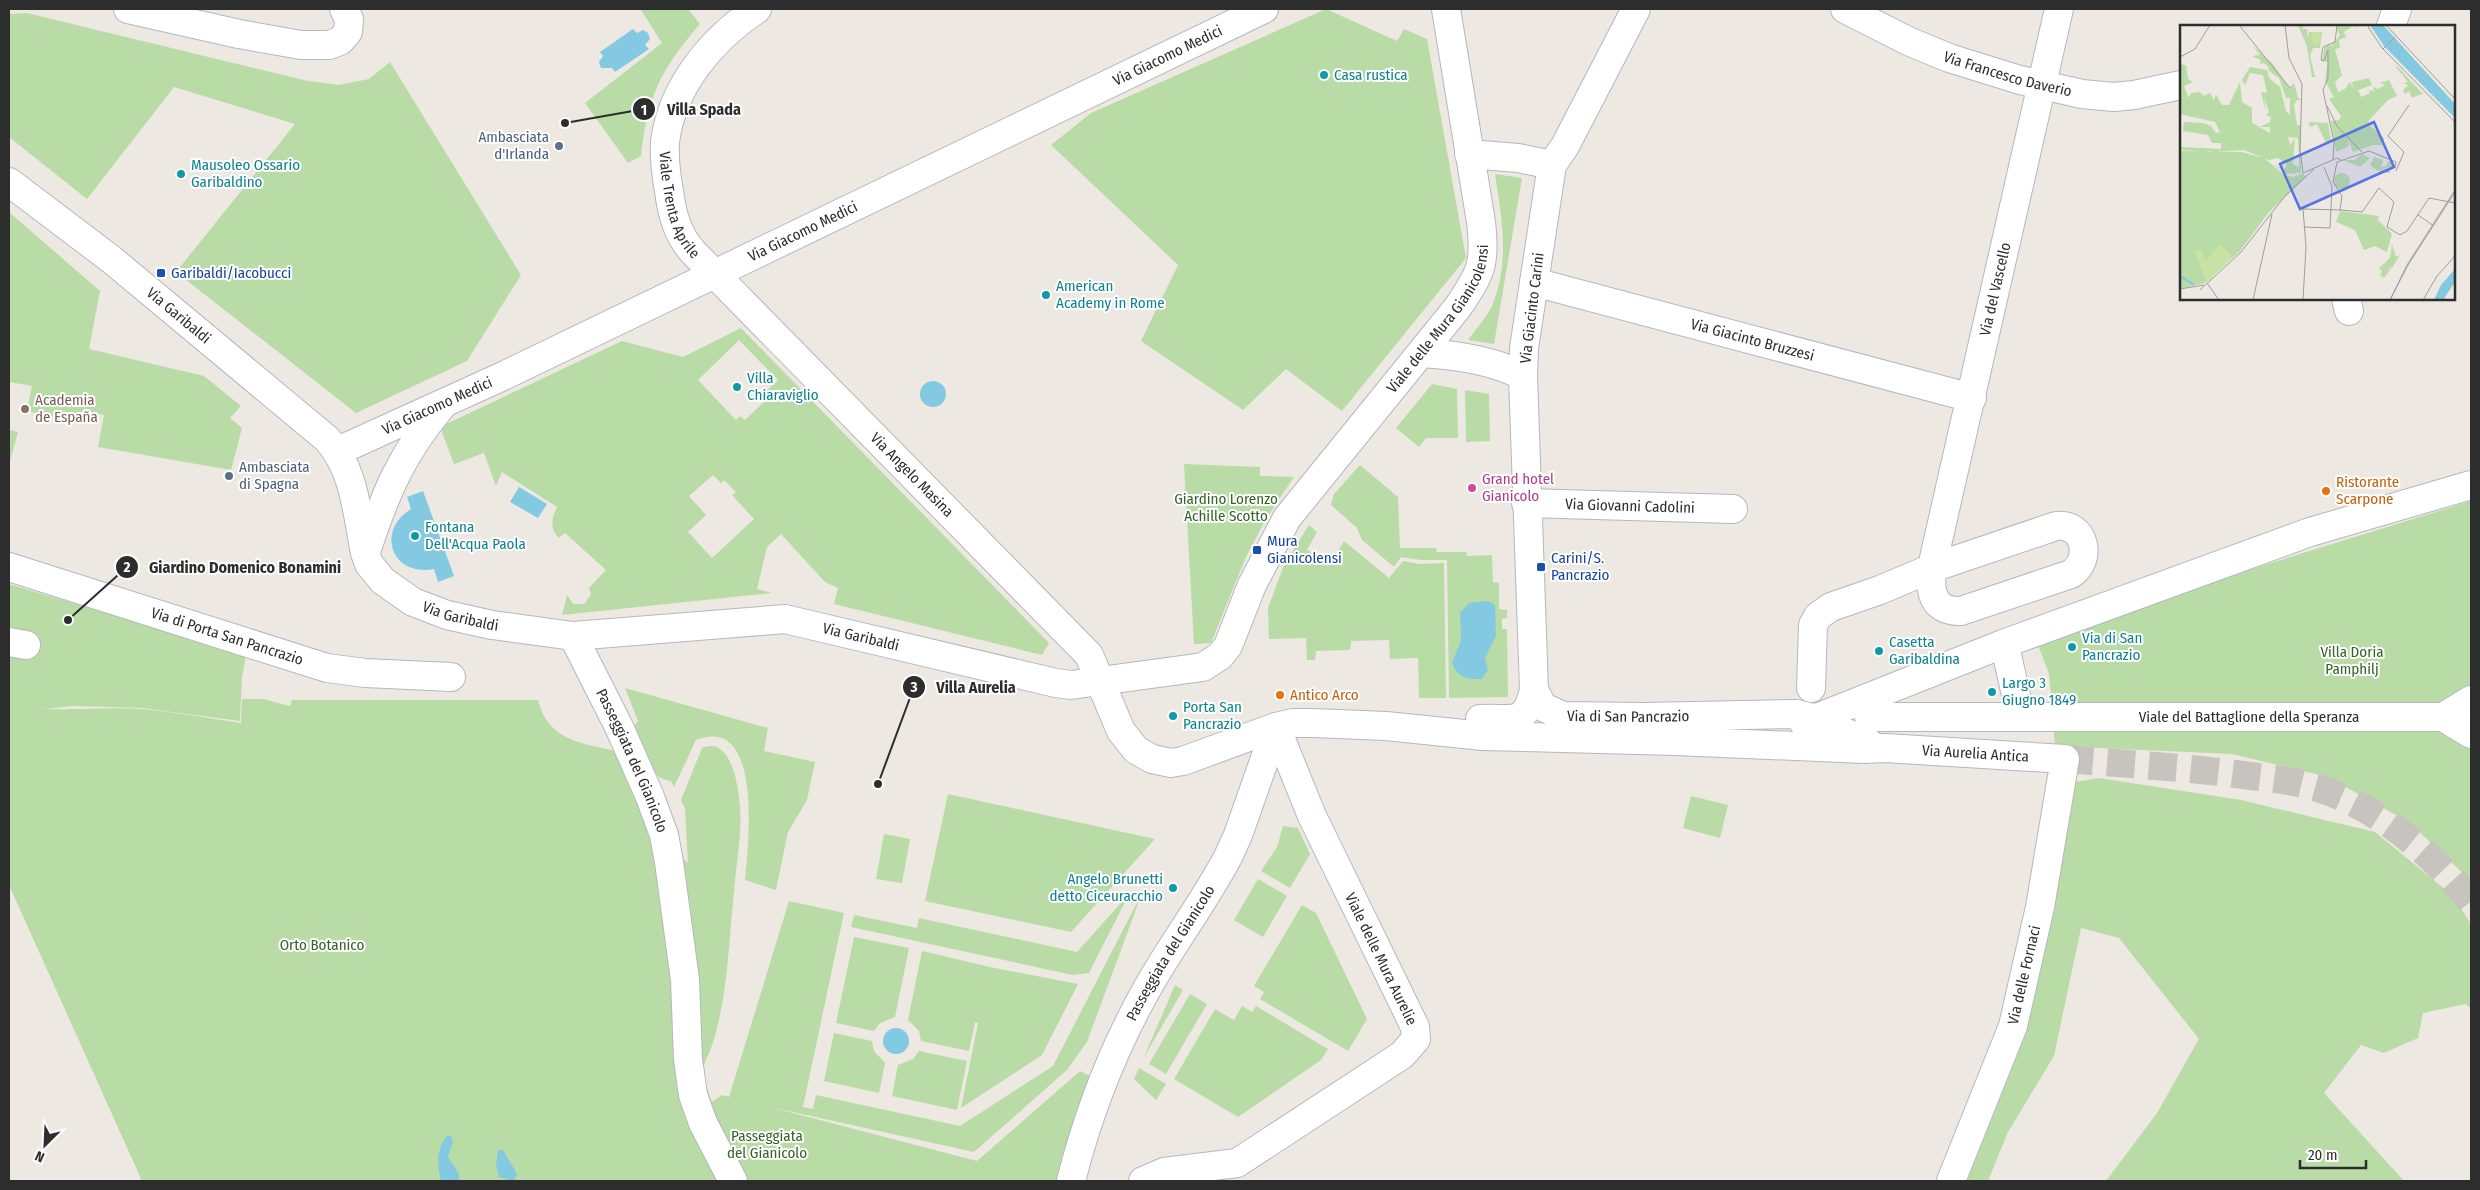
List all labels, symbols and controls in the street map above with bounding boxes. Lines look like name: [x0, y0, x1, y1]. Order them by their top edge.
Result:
street label: Via Giacomo Medici: [1110, 22, 1225, 90]
inset map: [2180, 25, 2455, 300]
street label: Via Francesco Daverio: [1941, 48, 2074, 100]
place label: Casa rustica: [1334, 66, 1408, 84]
marker: Casa rustica: [1318, 69, 1330, 81]
callout: Villa Spada: [632, 94, 751, 125]
text: Villa Spada: [666, 100, 741, 119]
text: 1: [641, 101, 647, 119]
place label: Ambasciata d'Irlanda: [478, 128, 549, 163]
marker: Ambasciata d'Irlanda: [553, 140, 565, 152]
street label: Viale Trenta Aprile: [656, 151, 703, 262]
place label: Mausoleo Ossario Garibaldino: [191, 156, 300, 191]
marker: Mausoleo Ossario Garibaldino: [175, 168, 187, 180]
street label: Via Giacomo Medici: [745, 197, 860, 265]
street label: Via del Vascello: [1976, 241, 2015, 338]
street label: Viale delle Mura Gianicolensi: [1383, 244, 1492, 397]
street label: Via Giacinto Carini: [1516, 251, 1548, 365]
place label: Garibaldi/Iacobucci: [171, 264, 291, 282]
marker: Garibaldi/Iacobucci: [155, 267, 167, 279]
place label: American Academy in Rome: [1056, 277, 1165, 312]
street label: Via Garibaldi: [143, 284, 214, 347]
marker: American Academy in Rome: [1040, 289, 1052, 301]
street label: Via Giacinto Bruzzesi: [1689, 315, 1816, 365]
place label: Villa Chiaraviglio: [747, 369, 819, 404]
street label: Via Giacomo Medici: [379, 373, 495, 439]
marker: Villa Chiaraviglio: [731, 381, 743, 393]
place label: Academia de España: [35, 391, 98, 426]
marker: Academia de España: [19, 403, 31, 415]
street label: Via Angelo Masina: [867, 429, 957, 521]
place label: Ambasciata di Spagna: [239, 458, 310, 493]
marker: Ambasciata di Spagna: [223, 470, 235, 482]
place label: Grand hotel Gianicolo: [1482, 470, 1554, 505]
place label: Ristorante Scarpone: [2336, 473, 2399, 508]
marker: Grand hotel Gianicolo: [1466, 482, 1478, 494]
marker: Ristorante Scarpone: [2320, 485, 2332, 497]
park label: Giardino Lorenzo Achille Scotto: [1174, 490, 1278, 525]
street label: Via Giovanni Cadolini: [1565, 495, 1695, 517]
place label: Fontana Dell'Acqua Paola: [425, 518, 526, 553]
marker: Fontana Dell'Acqua Paola: [409, 530, 421, 542]
place label: Mura Gianicolensi: [1267, 532, 1342, 567]
marker: Mura Gianicolensi: [1251, 544, 1263, 556]
place label: Carini/S. Pancrazio: [1551, 549, 1610, 584]
callout: Giardino Domenico Bonamini: [114, 552, 351, 583]
text: 2: [123, 558, 131, 576]
text: Giardino Domenico Bonamini: [149, 558, 341, 577]
marker: Carini/S. Pancrazio: [1535, 561, 1547, 573]
street label: Via Garibaldi: [420, 597, 500, 635]
street label: Via di Porta San Pancrazio: [149, 604, 306, 669]
street label: Via Garibaldi: [821, 619, 901, 655]
place label: Via di San Pancrazio: [2082, 629, 2142, 664]
place label: Casetta Garibaldina: [1889, 633, 1960, 668]
marker: Via di San Pancrazio: [2066, 641, 2078, 653]
park label: Villa Doria Pamphilj: [2320, 643, 2384, 678]
marker: Casetta Garibaldina: [1873, 645, 1885, 657]
callout: Villa Aurelia: [902, 672, 1026, 703]
place label: Largo 3 Giugno 1849: [2002, 674, 2076, 709]
text: 3: [909, 678, 918, 696]
text: Villa Aurelia: [935, 678, 1016, 697]
street label: Passeggiata del Gianicolo: [592, 686, 671, 835]
place label: Antico Arco: [1290, 686, 1359, 704]
marker: Largo 3 Giugno 1849: [1986, 686, 1998, 698]
marker: Antico Arco: [1274, 689, 1286, 701]
place label: Porta San Pancrazio: [1183, 698, 1242, 733]
street label: Via di San Pancrazio: [1567, 707, 1690, 726]
street label: Viale del Battaglione della Speranza: [2139, 708, 2359, 726]
marker: Porta San Pancrazio: [1167, 710, 1179, 722]
street label: Via Aurelia Antica: [1921, 741, 2029, 766]
place label: Angelo Brunetti detto Ciceuracchio: [1050, 870, 1163, 905]
street label: Passeggiata del Gianicolo: [1123, 882, 1219, 1024]
marker: Angelo Brunetti detto Ciceuracchio: [1167, 882, 1179, 894]
street label: Viale delle Mura Aurelie: [1341, 890, 1421, 1028]
street label: Via delle Fornaci: [2004, 924, 2044, 1026]
park label: Orto Botanico: [280, 936, 364, 954]
north arrow: [20, 1120, 70, 1170]
park label: Passeggiata del Gianicolo: [727, 1127, 807, 1162]
scale bar: [2300, 1138, 2366, 1170]
text: 20 m: [2308, 1146, 2338, 1164]
text: N: [33, 1147, 47, 1166]

